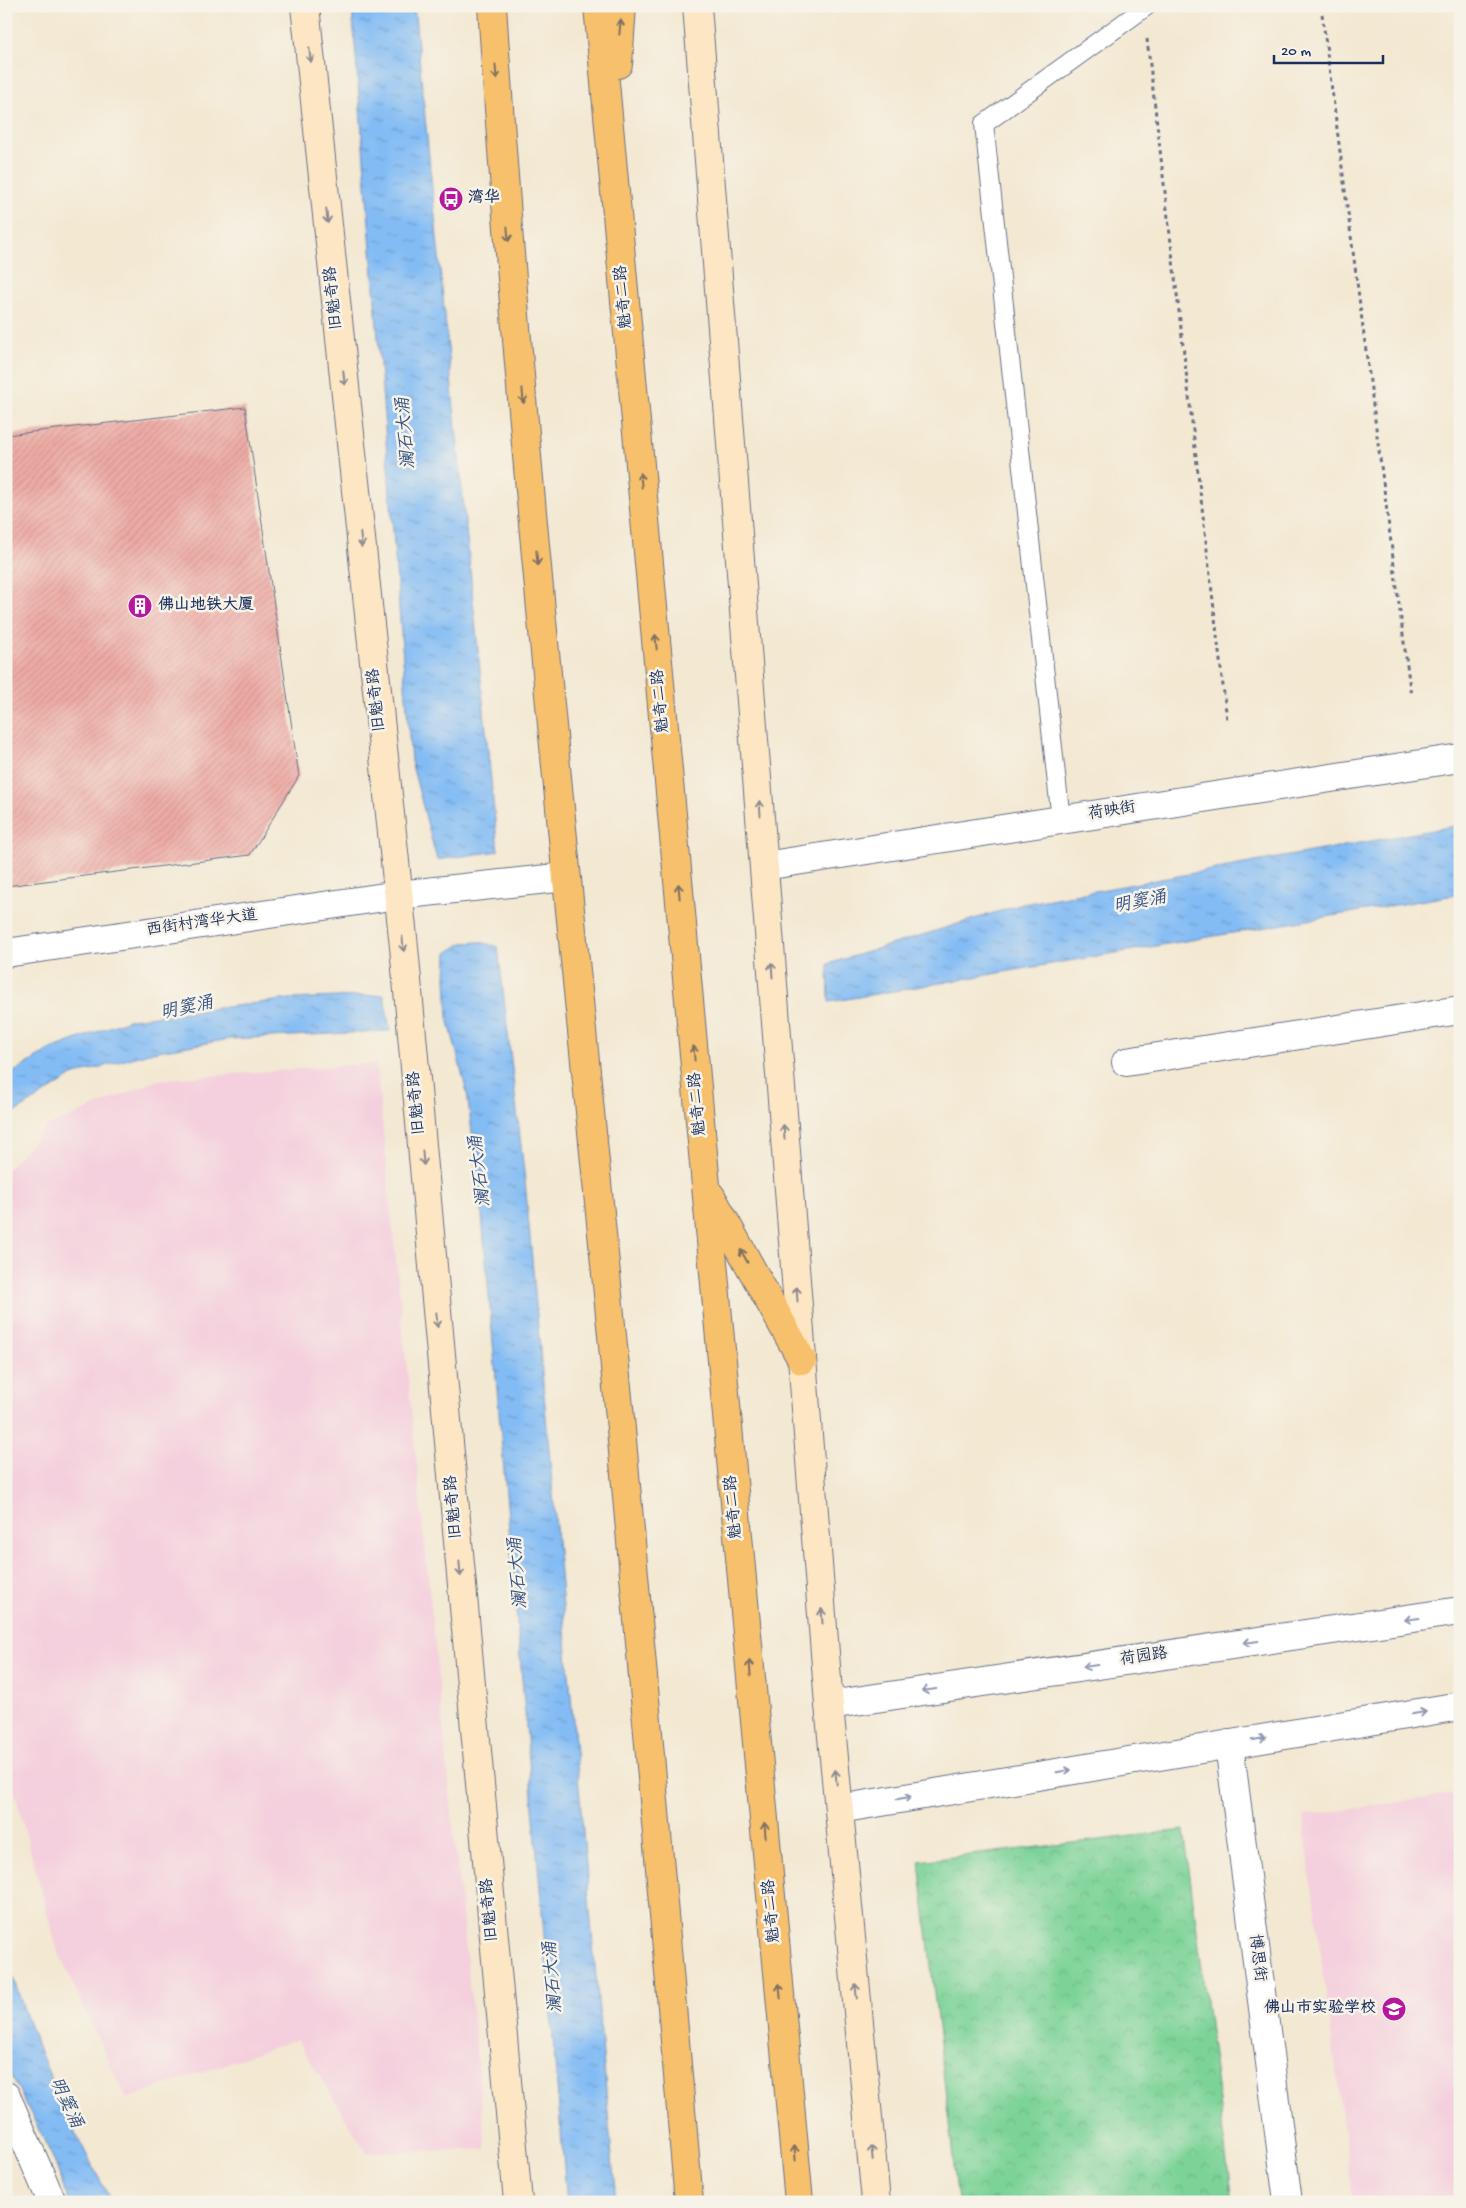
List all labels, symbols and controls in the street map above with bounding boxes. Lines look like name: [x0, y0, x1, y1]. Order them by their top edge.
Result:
one-way arrow: [615, 19, 625, 35]
scale bar: [1274, 32, 1382, 64]
text: 20 m: [1281, 43, 1311, 61]
one-way arrow: [305, 46, 315, 62]
one-way arrow: [491, 64, 500, 80]
bus stop icon: 湾华: [438, 186, 464, 212]
place label: 湾华: [468, 188, 500, 209]
one-way arrow: [322, 208, 332, 224]
one-way arrow: [503, 226, 513, 242]
street label: 魁奇二路: [611, 264, 637, 330]
street label: 旧魁奇路: [320, 265, 348, 331]
one-way arrow: [339, 370, 349, 386]
one-way arrow: [518, 388, 527, 404]
water label: 澜石大涌: [392, 395, 421, 470]
one-way arrow: [637, 473, 646, 489]
one-way arrow: [356, 531, 366, 547]
one-way arrow: [532, 550, 542, 566]
building icon: 佛山地铁大厦: [127, 593, 153, 619]
place label: 佛山地铁大厦: [158, 595, 254, 616]
one-way arrow: [652, 634, 661, 650]
street label: 旧魁奇路: [363, 667, 391, 733]
street label: 魁奇二路: [648, 668, 674, 734]
street label: 荷映街: [1086, 797, 1137, 825]
one-way arrow: [755, 800, 764, 816]
one-way arrow: [674, 883, 684, 899]
water label: 明窦涌: [1111, 885, 1169, 918]
street label: 西街村湾华大道: [145, 905, 259, 941]
one-way arrow: [398, 936, 408, 952]
one-way arrow: [767, 962, 776, 978]
water label: 明窦涌: [158, 991, 217, 1025]
one-way arrow: [689, 1045, 699, 1061]
street label: 旧魁奇路: [404, 1070, 430, 1136]
street label: 魁奇二路: [685, 1071, 711, 1137]
one-way arrow: [780, 1124, 789, 1140]
water label: 澜石大涌: [465, 1133, 496, 1208]
one-way arrow: [418, 1150, 428, 1166]
one-way arrow: [739, 1250, 749, 1264]
one-way arrow: [792, 1286, 802, 1302]
one-way arrow: [433, 1311, 442, 1327]
street label: 旧魁奇路: [441, 1474, 467, 1540]
street label: 魁奇二路: [721, 1474, 747, 1540]
water label: 澜石大涌: [504, 1535, 533, 1610]
one-way arrow: [455, 1560, 465, 1576]
one-way arrow: [817, 1608, 827, 1624]
one-way arrow: [1404, 1614, 1420, 1624]
one-way arrow: [1243, 1638, 1259, 1648]
street label: 荷园路: [1119, 1643, 1169, 1671]
one-way arrow: [745, 1660, 755, 1676]
one-way arrow: [1082, 1662, 1098, 1672]
one-way arrow: [922, 1685, 938, 1695]
one-way arrow: [1411, 1707, 1427, 1717]
one-way arrow: [1251, 1734, 1267, 1744]
one-way arrow: [1056, 1766, 1072, 1776]
one-way arrow: [831, 1770, 840, 1786]
one-way arrow: [896, 1793, 912, 1803]
one-way arrow: [760, 1822, 770, 1838]
street label: 旧魁奇路: [477, 1877, 503, 1943]
street label: 魁奇二路: [759, 1878, 785, 1944]
street label: 博思街: [1244, 1933, 1270, 1983]
water label: 澜石大涌: [539, 1939, 568, 2014]
one-way arrow: [775, 1984, 785, 2000]
one-way arrow: [851, 1984, 861, 2000]
school or university icon: 佛山市实验学校: [1381, 1996, 1407, 2022]
place label: 佛山市实验学校: [1264, 1999, 1376, 2019]
water label: 明窦涌: [44, 2073, 88, 2133]
one-way arrow: [790, 2145, 800, 2161]
one-way arrow: [867, 2146, 877, 2162]

